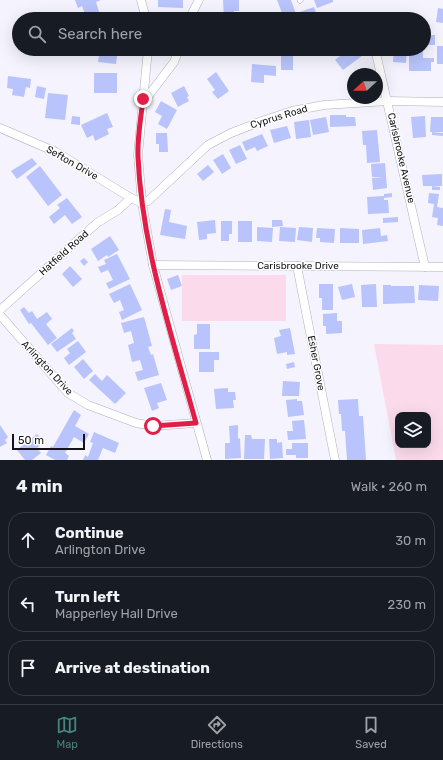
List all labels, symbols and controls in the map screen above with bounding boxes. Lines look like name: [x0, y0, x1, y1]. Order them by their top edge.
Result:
search box: [12, 12, 431, 56]
icon: search: [26, 23, 48, 45]
text: Search here: [58, 25, 142, 43]
north arrow: [347, 68, 383, 104]
route end: [134, 90, 152, 108]
street label: Cyprus Road: [249, 103, 309, 131]
street label: Carisbrooke Avenue: [385, 112, 417, 205]
street label: Sefton Drive: [44, 143, 100, 183]
street label: Hatfield Road: [37, 228, 91, 278]
street label: Carisbrooke Drive: [257, 260, 339, 272]
street label: Esher Grove: [305, 334, 327, 392]
street label: Arlington Drive: [19, 338, 75, 398]
map controls: [395, 412, 431, 448]
button: layers: [395, 412, 431, 448]
route start: [144, 417, 162, 435]
scale bar: [12, 432, 85, 451]
text: 50 m: [18, 434, 44, 447]
text: 4 min: [16, 476, 63, 496]
text: Walk · 260 m: [351, 479, 427, 494]
text: Continue: [55, 524, 124, 542]
icon: ahead: [17, 529, 39, 551]
text: 30 m: [395, 533, 426, 548]
text: Arlington Drive: [55, 542, 146, 557]
text: Turn left: [55, 588, 120, 606]
icon: left: [17, 593, 39, 615]
text: 230 m: [388, 597, 426, 612]
text: Mapperley Hall Drive: [55, 606, 178, 621]
icon: arrive: [17, 657, 39, 679]
text: Arrive at destination: [55, 659, 210, 677]
tab: Map: [56, 714, 78, 751]
tab: Directions: [191, 714, 243, 751]
tab: Saved: [355, 714, 387, 751]

